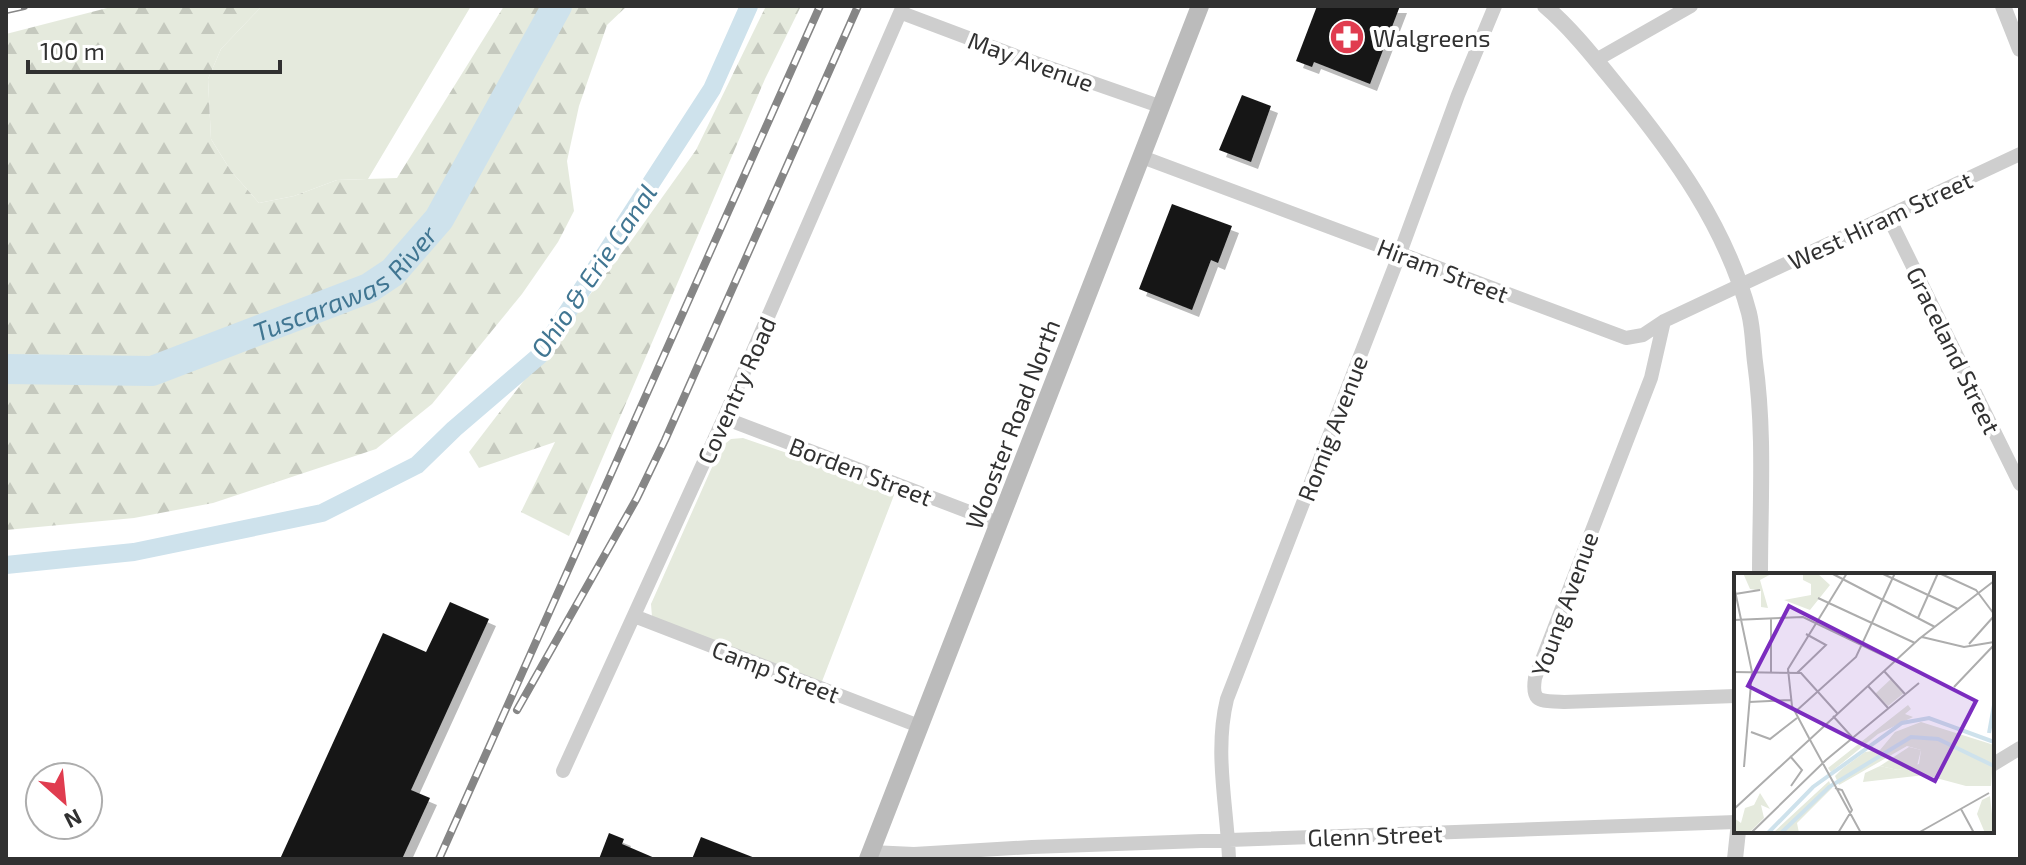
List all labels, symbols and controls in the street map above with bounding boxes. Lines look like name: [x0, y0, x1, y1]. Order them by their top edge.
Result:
pharmacy icon: Walgreens: [1328, 18, 1366, 56]
place label: Walgreens: [1373, 23, 1490, 52]
scale bar: [28, 24, 280, 74]
street label: May Avenue: [964, 25, 1098, 97]
text: 100 m: [40, 36, 105, 65]
street label: West Hiram Street: [1783, 165, 1977, 275]
water label: Ohio & Erie Canal: [523, 177, 663, 363]
water label: Tuscarawas River: [248, 218, 443, 347]
street label: Hiram Street: [1373, 232, 1513, 308]
street label: Graceland Street: [1901, 262, 2007, 438]
street label: Coventry Road: [691, 312, 781, 468]
street label: Wooster Road North: [959, 315, 1065, 533]
street label: Romig Avenue: [1291, 351, 1373, 505]
street label: Borden Street: [786, 430, 936, 512]
street label: Young Avenue: [1524, 528, 1604, 680]
inset map: [1734, 573, 1994, 833]
street label: Camp Street: [708, 633, 844, 709]
north arrow: [24, 761, 104, 841]
text: N: [61, 805, 87, 835]
street label: Glenn Street: [1307, 818, 1443, 852]

